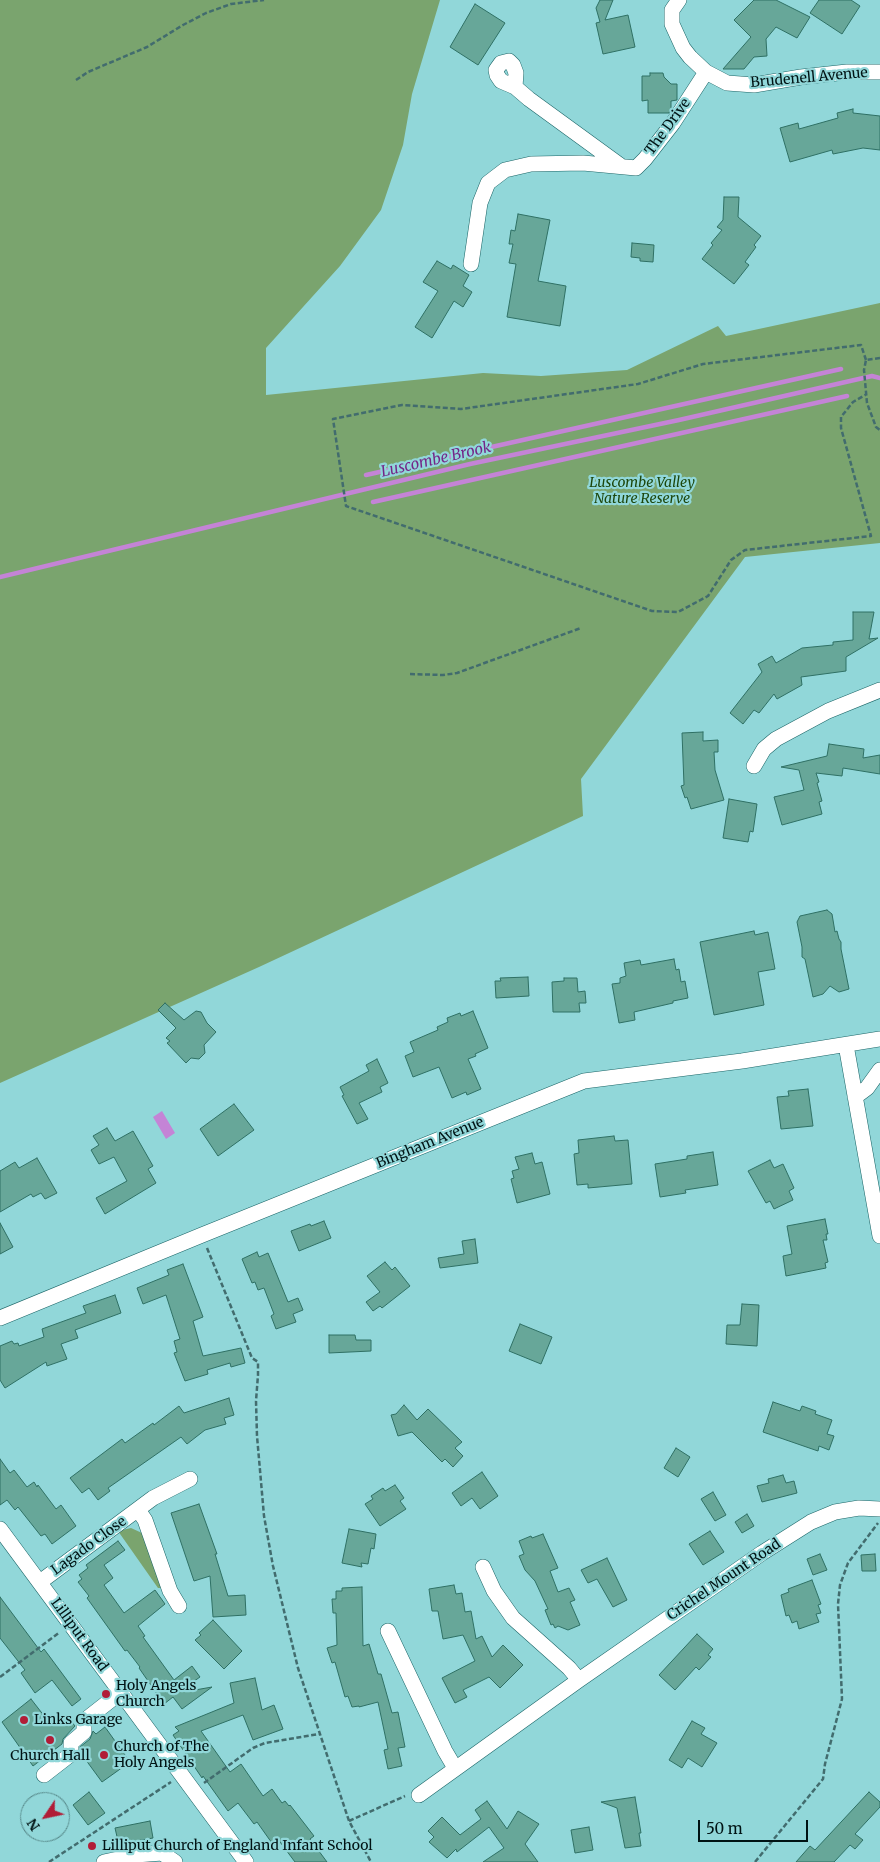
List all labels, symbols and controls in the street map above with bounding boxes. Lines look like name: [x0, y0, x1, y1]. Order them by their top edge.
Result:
street label: Brudenell Avenue: [750, 64, 868, 92]
street label: The Drive: [642, 95, 694, 159]
water label: Luscombe Brook: [379, 439, 493, 481]
park label: Luscombe Valley Nature Reserve: [589, 475, 695, 508]
street label: Bingham Avenue: [374, 1114, 486, 1172]
street label: Lagado Close: [48, 1513, 130, 1579]
street label: Crichel Mount Road: [664, 1536, 784, 1624]
street label: Lilliput Road: [47, 1595, 111, 1675]
place label: Holy Angels Church: [116, 1678, 196, 1710]
marker: Holy Angels Church: [100, 1688, 112, 1700]
place label: Links Garage: [34, 1712, 122, 1728]
marker: Links Garage: [18, 1714, 30, 1726]
marker: Church Hall: [44, 1734, 56, 1746]
place label: Church of The Holy Angels: [114, 1739, 209, 1771]
place label: Church Hall: [10, 1748, 90, 1764]
marker: Church of The Holy Angels: [98, 1749, 110, 1761]
north arrow: [20, 1792, 70, 1842]
scale bar: [700, 1810, 810, 1842]
text: N: [23, 1815, 44, 1834]
text: 50 m: [706, 1819, 743, 1838]
place label: Lilliput Church of England Infant School: [102, 1838, 373, 1854]
marker: Lilliput Church of England Infant School: [86, 1840, 98, 1852]

